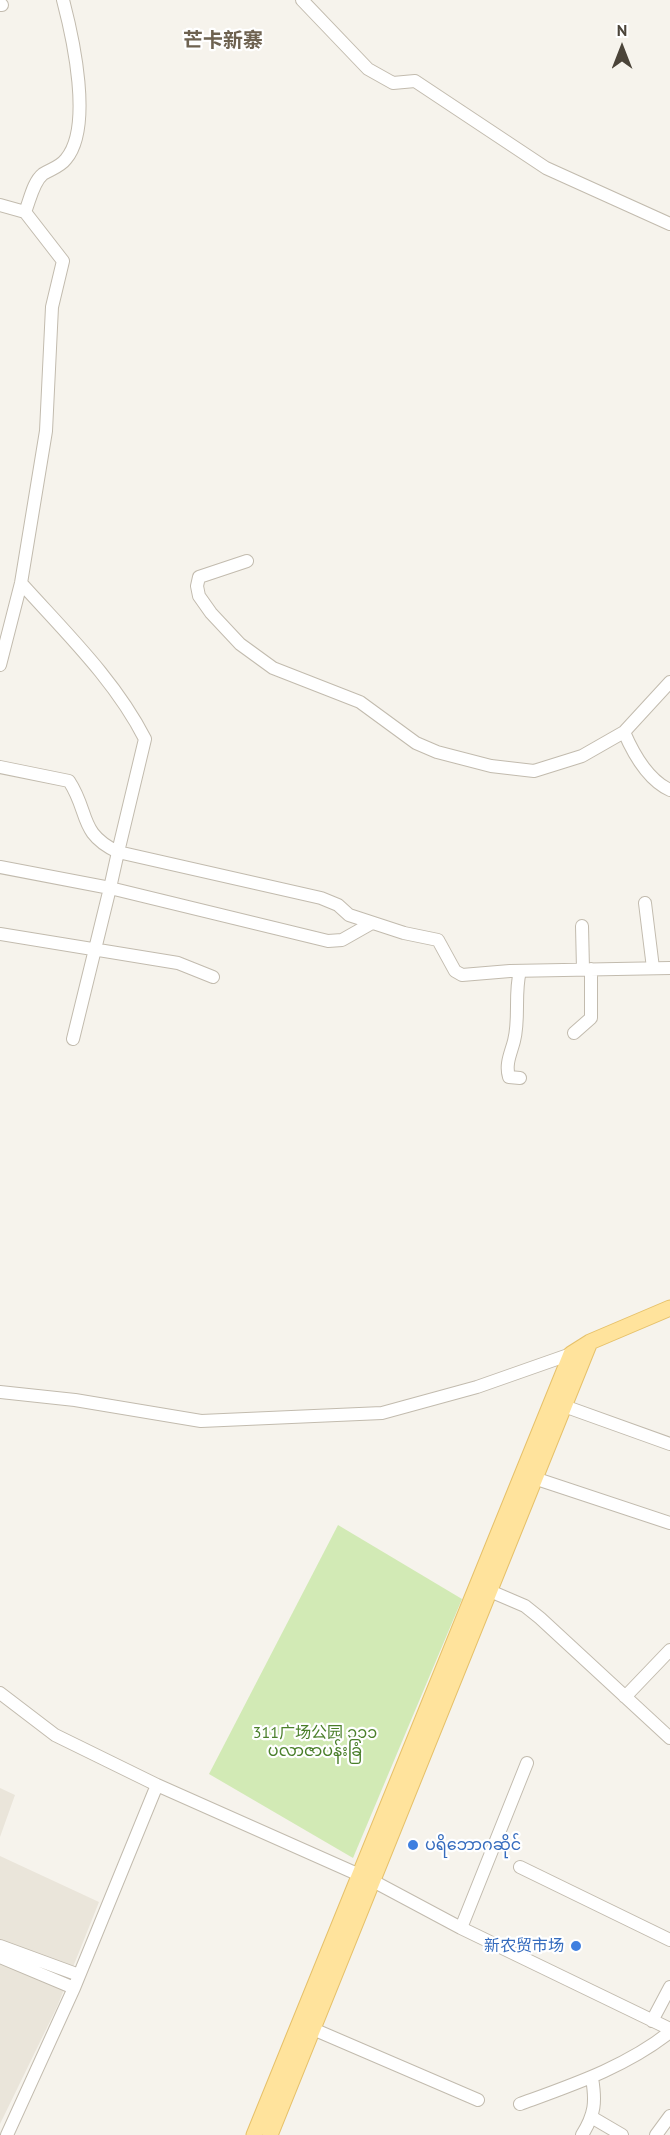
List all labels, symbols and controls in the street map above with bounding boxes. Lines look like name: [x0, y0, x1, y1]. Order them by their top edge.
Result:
north arrow: [592, 18, 652, 78]
text: N: [617, 20, 627, 40]
district label: 芒卡新寨: [183, 29, 263, 53]
park label: 311广场公园 ၃၁၁ ပလာဇာပန်းခြံ: [253, 1723, 377, 1761]
place label: ပရိဘောဂဆိုင်: [425, 1835, 521, 1855]
marker: ပရိဘောဂဆိုင်: [406, 1838, 420, 1852]
place label: 新农贸市场: [484, 1936, 564, 1956]
marker: 新农贸市场: [569, 1939, 583, 1953]

